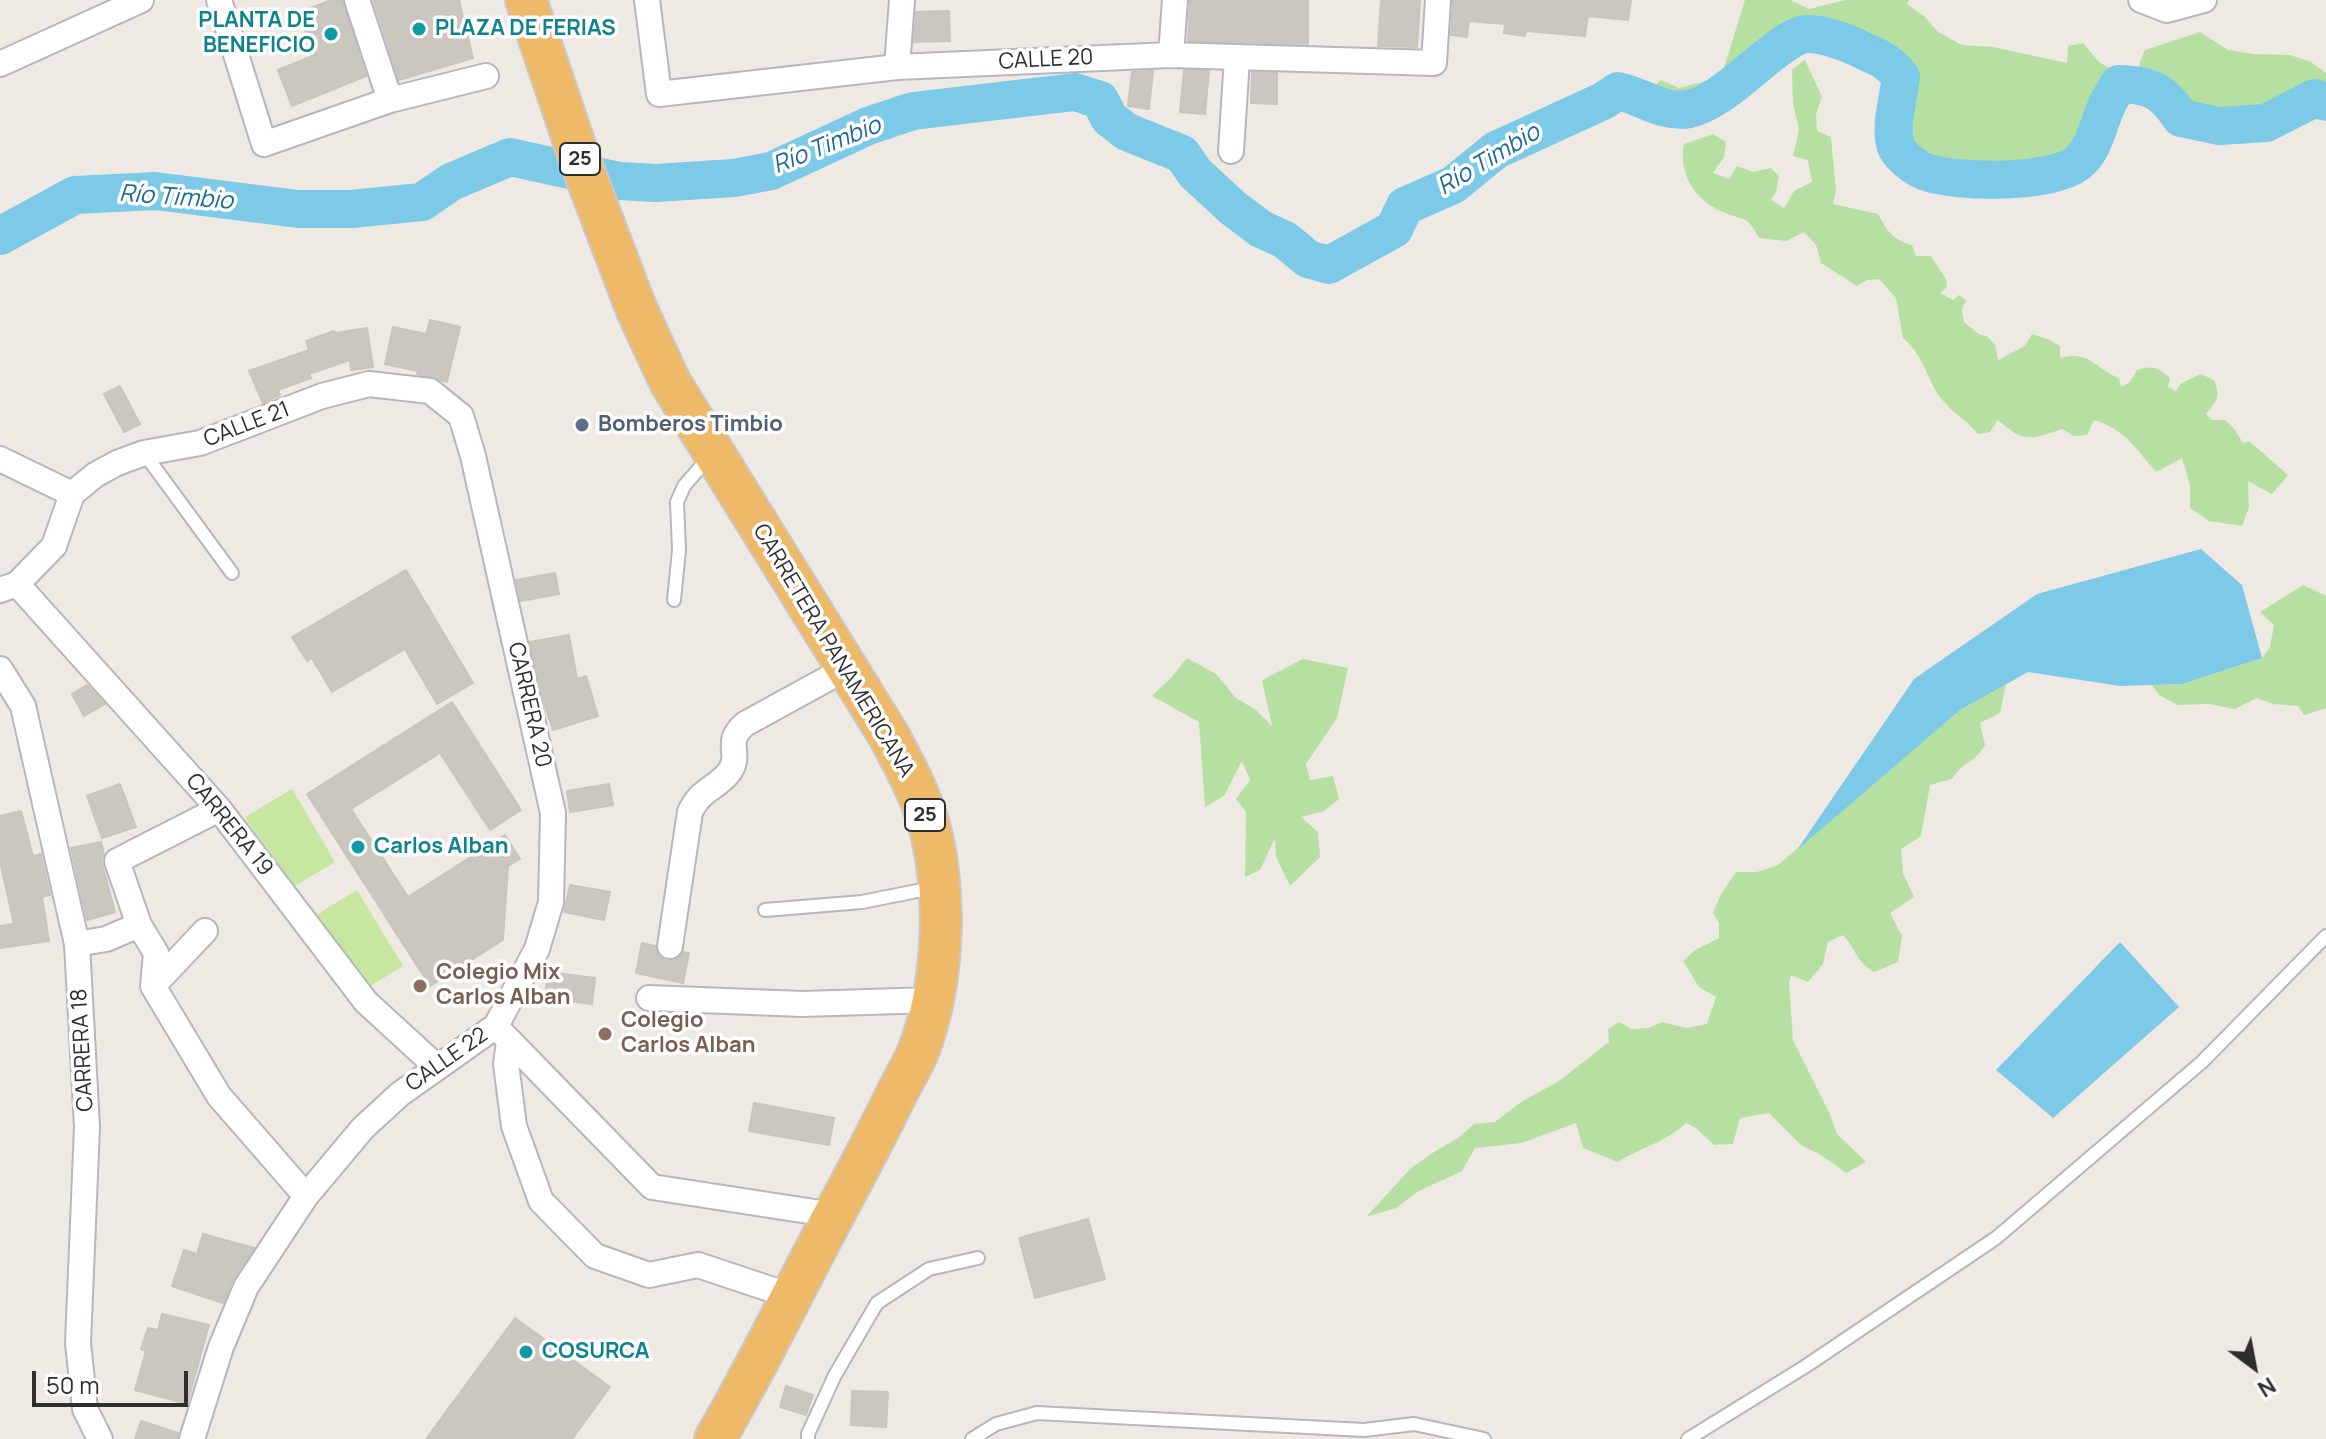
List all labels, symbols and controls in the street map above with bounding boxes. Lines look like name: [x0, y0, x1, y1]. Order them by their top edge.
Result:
place label: PLANTA DE BENEFICIO: [198, 8, 315, 60]
place label: PLAZA DE FERIAS: [435, 16, 616, 42]
marker: PLAZA DE FERIAS: [410, 20, 428, 38]
marker: PLANTA DE BENEFICIO: [322, 25, 340, 43]
street label: CALLE 20: [998, 44, 1094, 76]
water label: Río Timbio: [769, 111, 885, 181]
water label: Río Timbio: [1433, 118, 1545, 202]
road number: 25: [560, 143, 600, 175]
water label: Río Timbio: [118, 180, 234, 216]
street label: CALLE 21: [200, 397, 294, 453]
place label: Bomberos Timbio: [598, 412, 783, 438]
marker: Bomberos Timbio: [573, 416, 591, 434]
street label: CARRETERA PANAMERICANA: [747, 520, 919, 782]
street label: CARRERA 20: [502, 640, 556, 770]
street label: CARRERA 19: [180, 769, 278, 881]
road number: 25: [905, 799, 945, 831]
place label: Carlos Alban: [374, 834, 508, 860]
marker: Carlos Alban: [349, 838, 367, 856]
place label: Colegio Mix Carlos Alban: [436, 960, 570, 1012]
marker: Colegio Mix Carlos Alban: [411, 977, 429, 995]
street label: CARRERA 18: [67, 988, 99, 1112]
place label: Colegio Carlos Alban: [621, 1008, 755, 1060]
street label: CALLE 22: [401, 1022, 493, 1098]
marker: Colegio Carlos Alban: [596, 1025, 614, 1043]
north arrow: [2214, 1327, 2294, 1407]
place label: COSURCA: [542, 1339, 650, 1365]
marker: COSURCA: [517, 1343, 535, 1361]
scale bar: [36, 1355, 192, 1405]
text: 50 m: [46, 1368, 100, 1401]
text: N: [2252, 1370, 2281, 1404]

